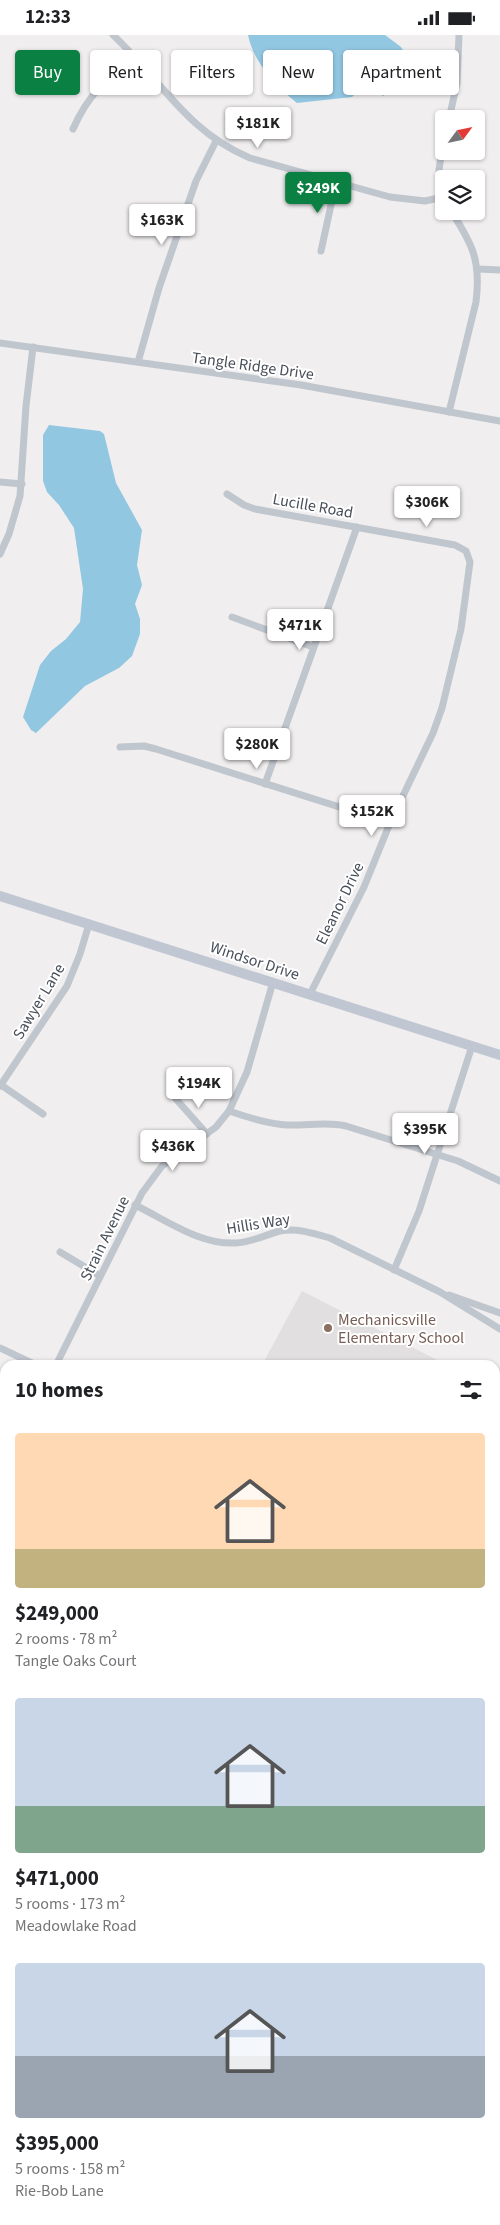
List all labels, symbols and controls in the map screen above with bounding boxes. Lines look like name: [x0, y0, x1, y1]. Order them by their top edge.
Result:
text: 12:33: [25, 4, 71, 31]
chip: Buy: [15, 50, 80, 95]
chip: Rent: [90, 50, 161, 95]
chip: Filters: [171, 50, 253, 95]
chip: New: [263, 50, 333, 95]
chip: Apartment: [343, 50, 459, 95]
pin: $181K: [223, 107, 293, 149]
north arrow: [435, 110, 485, 160]
map controls: [435, 110, 485, 220]
text: $181K: [236, 112, 280, 134]
button: layers: [435, 170, 485, 220]
pin: $249K: [283, 171, 353, 214]
text: $249K: [296, 177, 340, 199]
pin: $163K: [127, 203, 197, 246]
text: $163K: [140, 209, 184, 231]
street label: Tangle Ridge Drive: [190, 347, 315, 385]
pin: $306K: [392, 485, 462, 528]
street label: Lucille Road: [271, 488, 355, 524]
text: $306K: [405, 491, 449, 513]
pin: $471K: [265, 609, 335, 651]
text: $471K: [278, 614, 322, 636]
pin: $280K: [222, 727, 292, 770]
text: $280K: [235, 733, 279, 755]
pin: $152K: [337, 795, 407, 837]
text: $152K: [350, 800, 394, 822]
street label: Eleanor Drive: [310, 859, 369, 948]
street label: Windsor Drive: [207, 936, 302, 986]
street label: Sawyer Lane: [8, 959, 70, 1044]
pin: $194K: [164, 1067, 234, 1109]
text: $194K: [177, 1072, 221, 1094]
pin: $395K: [390, 1113, 460, 1155]
text: $395K: [403, 1118, 447, 1140]
pin: $436K: [138, 1129, 208, 1172]
text: $436K: [151, 1135, 195, 1157]
street label: Strain Avenue: [75, 1192, 135, 1285]
street label: Hillis Way: [225, 1208, 292, 1240]
place label: Mechanicsville Elementary School: [338, 1309, 464, 1349]
marker: Mechanicsville Elementary School: [322, 1322, 334, 1334]
text: 10 homes: [15, 1375, 103, 1405]
icon: filters: [457, 1376, 485, 1404]
icon: home: [205, 1466, 295, 1556]
text: $249,000: [15, 1598, 99, 1628]
text: 2 rooms · 78 m²: [15, 1628, 117, 1650]
text: Tangle Oaks Court: [15, 1650, 137, 1672]
icon: home: [205, 1731, 295, 1821]
text: $471,000: [15, 1863, 99, 1893]
text: 5 rooms · 173 m²: [15, 1893, 125, 1915]
text: Meadowlake Road: [15, 1915, 137, 1937]
icon: home: [205, 1996, 295, 2086]
text: $395,000: [15, 2128, 99, 2158]
text: 5 rooms · 158 m²: [15, 2158, 125, 2180]
text: Rie-Bob Lane: [15, 2180, 104, 2202]

